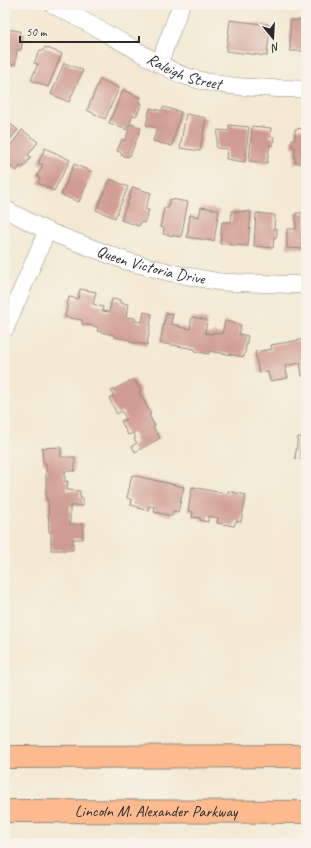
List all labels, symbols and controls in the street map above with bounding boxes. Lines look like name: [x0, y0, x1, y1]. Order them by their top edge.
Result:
scale bar: [20, 18, 139, 44]
north arrow: [253, 18, 293, 58]
text: 50 m: [26, 24, 48, 40]
text: N: [269, 40, 281, 56]
street label: Raleigh Street: [143, 49, 225, 95]
street label: Queen Victoria Drive: [94, 241, 208, 289]
street label: Lincoln M. Alexander Parkway: [75, 801, 239, 822]

